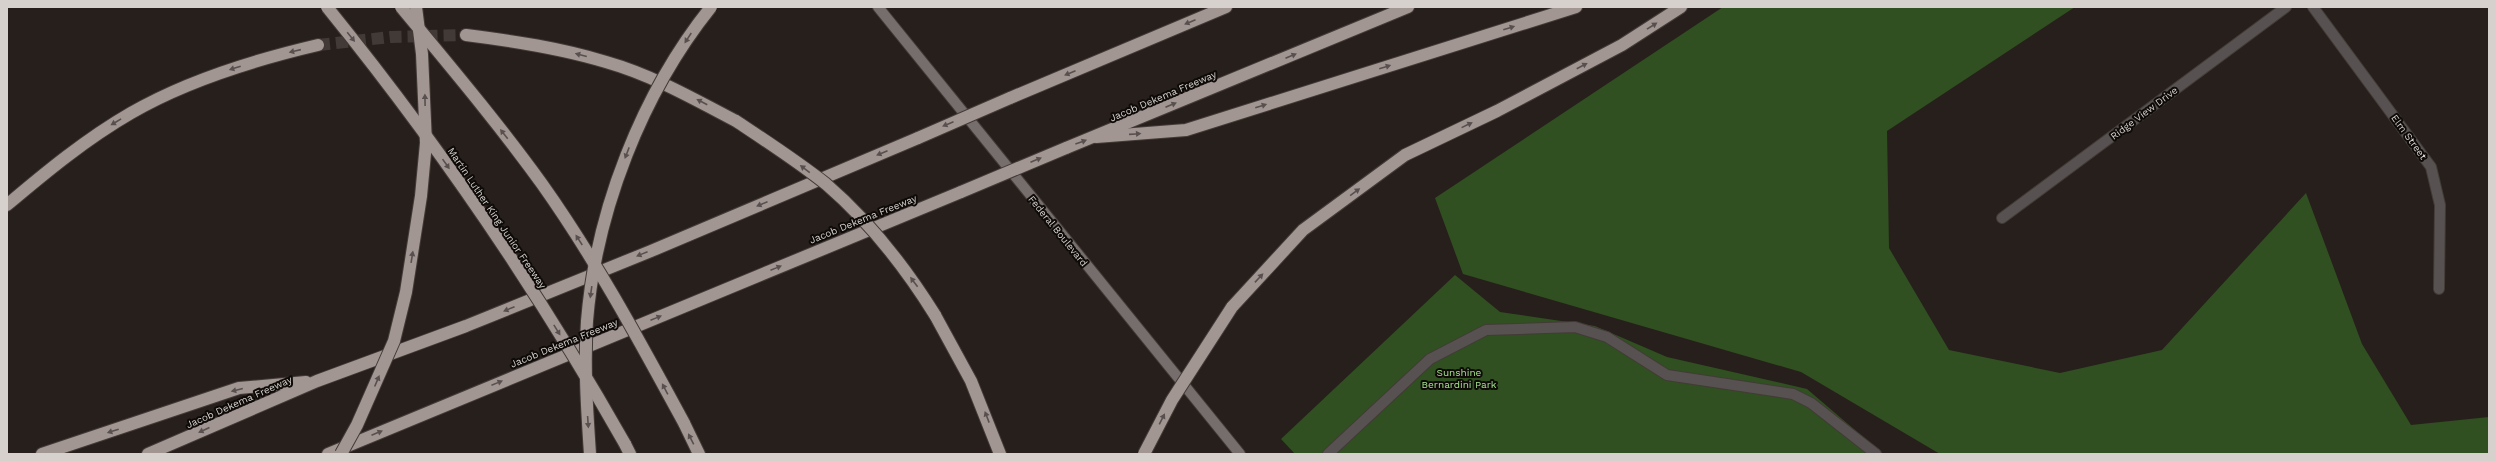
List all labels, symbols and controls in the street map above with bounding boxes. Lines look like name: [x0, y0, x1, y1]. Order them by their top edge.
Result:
one-way arrow: [1184, 19, 1196, 25]
one-way arrow: [1647, 22, 1657, 30]
one-way arrow: [1503, 25, 1515, 31]
one-way arrow: [347, 32, 356, 43]
one-way arrow: [684, 33, 692, 44]
one-way arrow: [289, 48, 301, 54]
one-way arrow: [575, 52, 587, 58]
one-way arrow: [1285, 52, 1297, 58]
one-way arrow: [1576, 62, 1588, 69]
one-way arrow: [1379, 64, 1391, 70]
one-way arrow: [228, 66, 240, 72]
street label: Jacob Dekema Freeway: [1108, 68, 1219, 123]
one-way arrow: [1064, 70, 1076, 76]
street label: Ridge View Drive: [2108, 84, 2180, 142]
one-way arrow: [422, 93, 428, 106]
one-way arrow: [696, 99, 707, 106]
one-way arrow: [1165, 102, 1177, 108]
one-way arrow: [1255, 103, 1267, 109]
street label: Elm Street: [2389, 113, 2429, 162]
one-way arrow: [110, 118, 122, 125]
one-way arrow: [942, 122, 954, 128]
one-way arrow: [1461, 122, 1472, 128]
one-way arrow: [500, 128, 508, 139]
one-way arrow: [1129, 130, 1141, 137]
one-way arrow: [1075, 139, 1087, 145]
street label: Martin Luther King Junior Freeway: [446, 146, 549, 291]
one-way arrow: [624, 148, 630, 160]
one-way arrow: [876, 150, 887, 156]
one-way arrow: [1030, 157, 1042, 163]
one-way arrow: [442, 158, 450, 169]
one-way arrow: [799, 165, 810, 173]
one-way arrow: [1350, 188, 1361, 196]
street label: Jacob Dekema Freeway: [808, 192, 919, 246]
street label: Federal Boulevard: [1026, 194, 1090, 268]
one-way arrow: [756, 201, 768, 207]
one-way arrow: [575, 234, 582, 246]
one-way arrow: [409, 251, 415, 263]
one-way arrow: [636, 252, 648, 258]
one-way arrow: [771, 265, 782, 271]
one-way arrow: [1254, 273, 1264, 283]
one-way arrow: [910, 277, 918, 288]
one-way arrow: [588, 286, 594, 298]
one-way arrow: [503, 306, 515, 312]
one-way arrow: [651, 314, 663, 320]
street label: Jacob Dekema Freeway: [509, 316, 620, 370]
one-way arrow: [553, 325, 561, 335]
park label: Sunshine Bernardini Park: [1422, 367, 1497, 390]
street label: Jacob Dekema Freeway: [184, 373, 294, 430]
one-way arrow: [374, 376, 380, 387]
one-way arrow: [491, 380, 502, 386]
one-way arrow: [662, 383, 669, 394]
one-way arrow: [230, 387, 243, 393]
one-way arrow: [983, 411, 989, 423]
one-way arrow: [1159, 413, 1165, 425]
one-way arrow: [584, 416, 591, 428]
one-way arrow: [199, 427, 210, 433]
one-way arrow: [107, 428, 119, 434]
one-way arrow: [371, 430, 383, 437]
one-way arrow: [688, 433, 695, 444]

